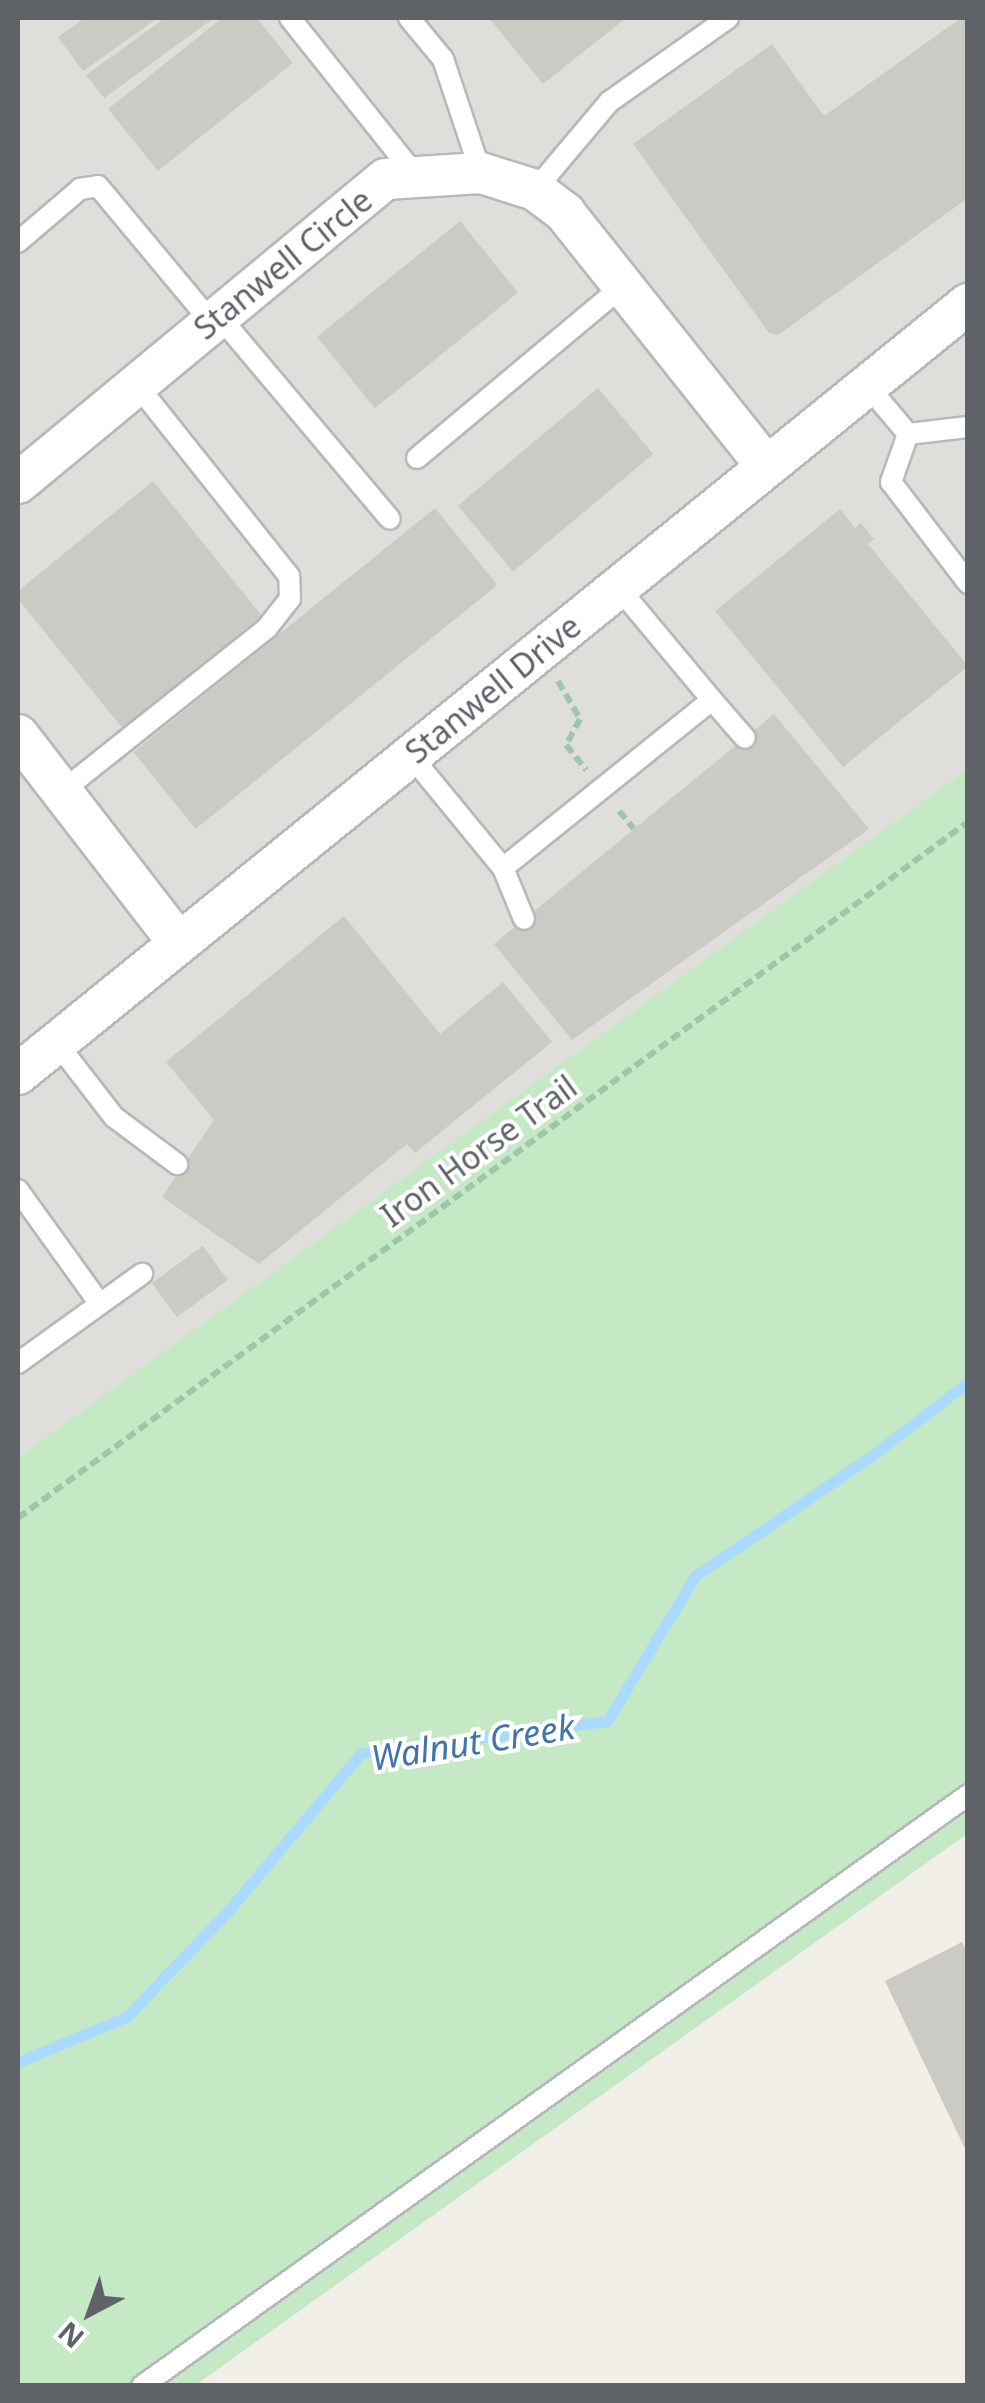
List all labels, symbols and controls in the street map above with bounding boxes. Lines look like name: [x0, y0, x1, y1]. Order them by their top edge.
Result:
street label: Stanwell Circle: [186, 181, 380, 347]
street label: Stanwell Drive: [398, 607, 588, 771]
street label: Iron Horse Trail: [374, 1067, 584, 1235]
water label: Walnut Creek: [368, 1705, 578, 1779]
north arrow: [40, 2263, 140, 2363]
text: N: [49, 2314, 91, 2357]

